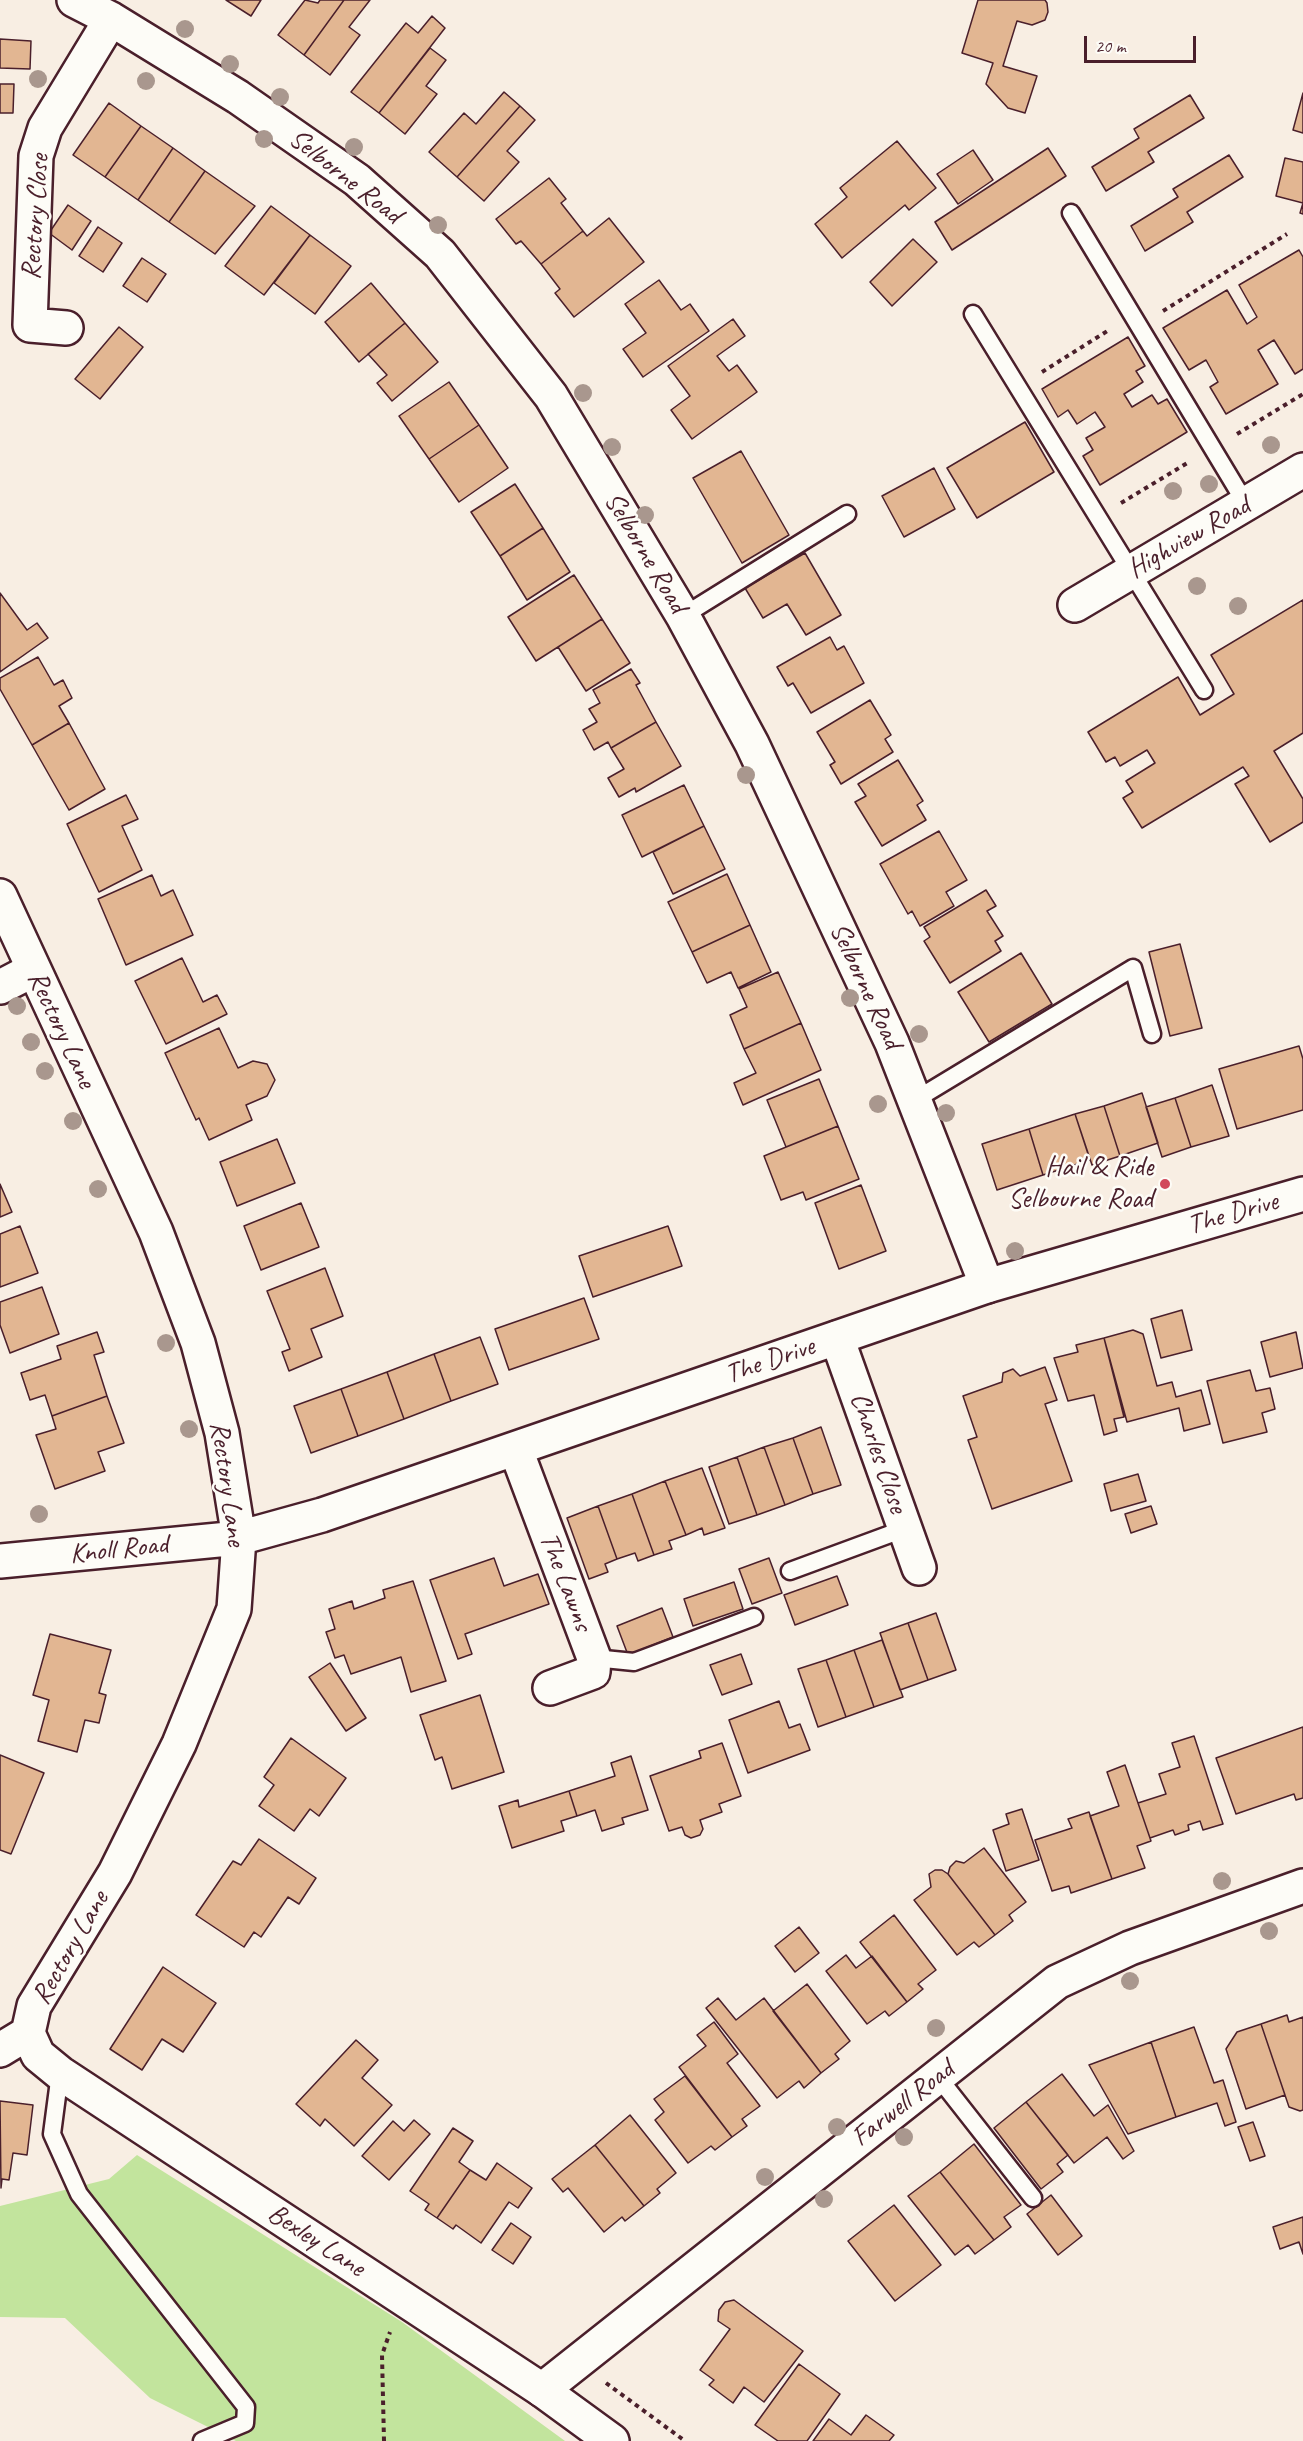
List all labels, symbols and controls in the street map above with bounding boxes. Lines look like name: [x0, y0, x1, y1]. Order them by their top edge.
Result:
scale bar: [1087, 24, 1200, 62]
text: 20 m: [1095, 35, 1126, 57]
street label: Selborne Road: [282, 122, 408, 232]
street label: Rectory Close: [15, 153, 57, 281]
street label: Selborne Road: [596, 487, 694, 619]
street label: Highview Road: [1122, 490, 1256, 586]
street label: Selborne Road: [821, 918, 909, 1054]
street label: Rectory Lane: [19, 966, 103, 1094]
place label: Hail & Ride Selbourne Road: [1008, 1151, 1153, 1217]
marker: Hail & Ride Selbourne Road: [1158, 1177, 1172, 1191]
street label: The Drive: [1184, 1185, 1282, 1243]
street label: The Drive: [721, 1330, 819, 1392]
street label: Charles Close: [842, 1388, 914, 1518]
street label: Rectory Lane: [202, 1420, 252, 1548]
street label: Knoll Road: [68, 1528, 170, 1572]
street label: The Lawns: [531, 1528, 599, 1636]
street label: Rectory Lane: [25, 1885, 117, 2011]
street label: Farwell Road: [845, 2054, 961, 2154]
street label: Bexley Lane: [261, 2197, 371, 2285]

